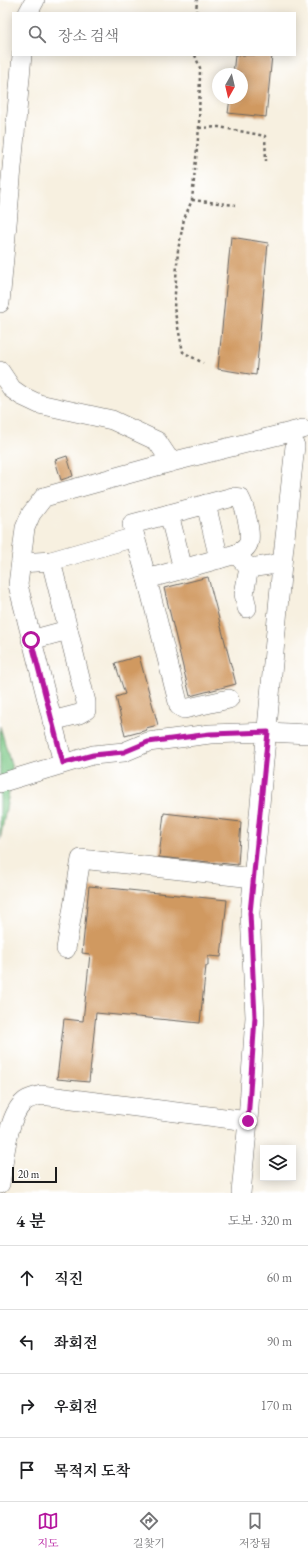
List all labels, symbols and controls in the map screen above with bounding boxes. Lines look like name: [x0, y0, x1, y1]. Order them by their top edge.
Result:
search box: [12, 12, 296, 56]
icon: search: [26, 23, 48, 45]
text: 장소 검색: [58, 26, 119, 45]
north arrow: [212, 68, 248, 104]
route start: [22, 631, 40, 649]
route end: [239, 1112, 257, 1130]
map controls: [260, 1145, 296, 1181]
button: layers: [260, 1145, 296, 1181]
scale bar: [12, 1165, 57, 1184]
text: 20 m: [18, 1167, 39, 1181]
text: 4 분: [16, 1210, 45, 1232]
text: 도보 · 320 m: [228, 1212, 292, 1229]
icon: ahead: [16, 1267, 38, 1289]
text: 직진: [54, 1269, 83, 1288]
text: 60 m: [267, 1269, 292, 1286]
icon: left: [16, 1331, 38, 1353]
text: 좌회전: [54, 1333, 97, 1352]
text: 90 m: [267, 1333, 292, 1350]
icon: right: [16, 1395, 38, 1417]
text: 우회전: [54, 1397, 97, 1416]
text: 170 m: [261, 1397, 292, 1414]
icon: arrive: [16, 1459, 38, 1481]
text: 목적지 도착: [54, 1461, 130, 1480]
tab: 지도: [37, 1510, 59, 1550]
tab: 길찾기: [133, 1510, 165, 1550]
tab: 저장됨: [239, 1510, 271, 1550]

